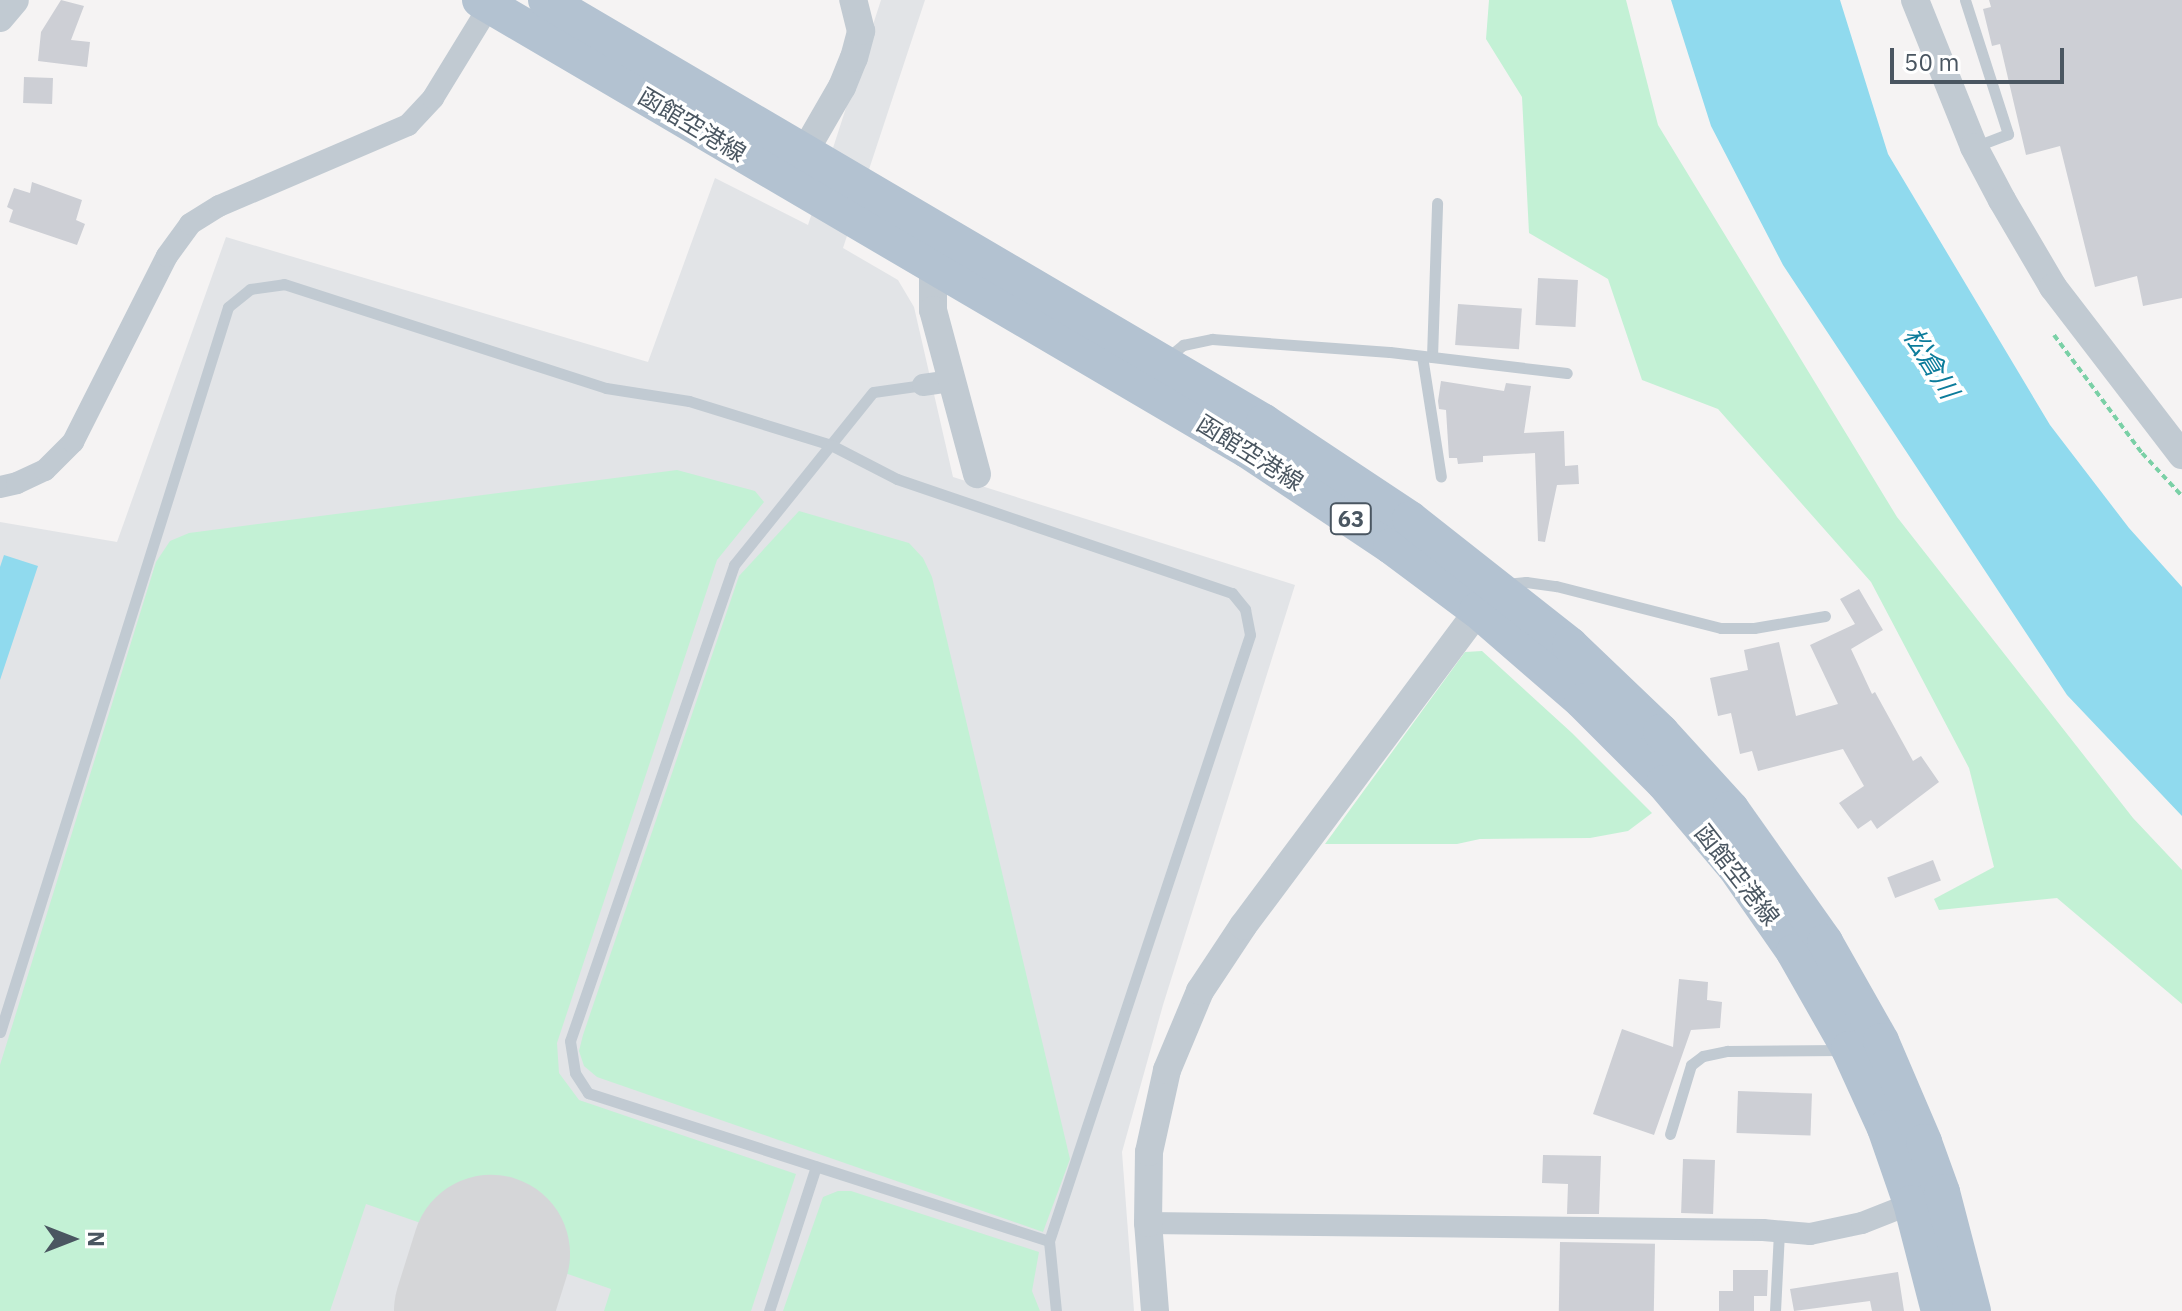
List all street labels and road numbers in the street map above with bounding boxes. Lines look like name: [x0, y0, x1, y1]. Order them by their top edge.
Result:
street label: 函館空港線: [633, 82, 751, 168]
street label: 函館空港線: [1191, 409, 1309, 497]
road number: 63: [1329, 501, 1373, 537]
street label: 函館空港線: [1689, 819, 1785, 931]

